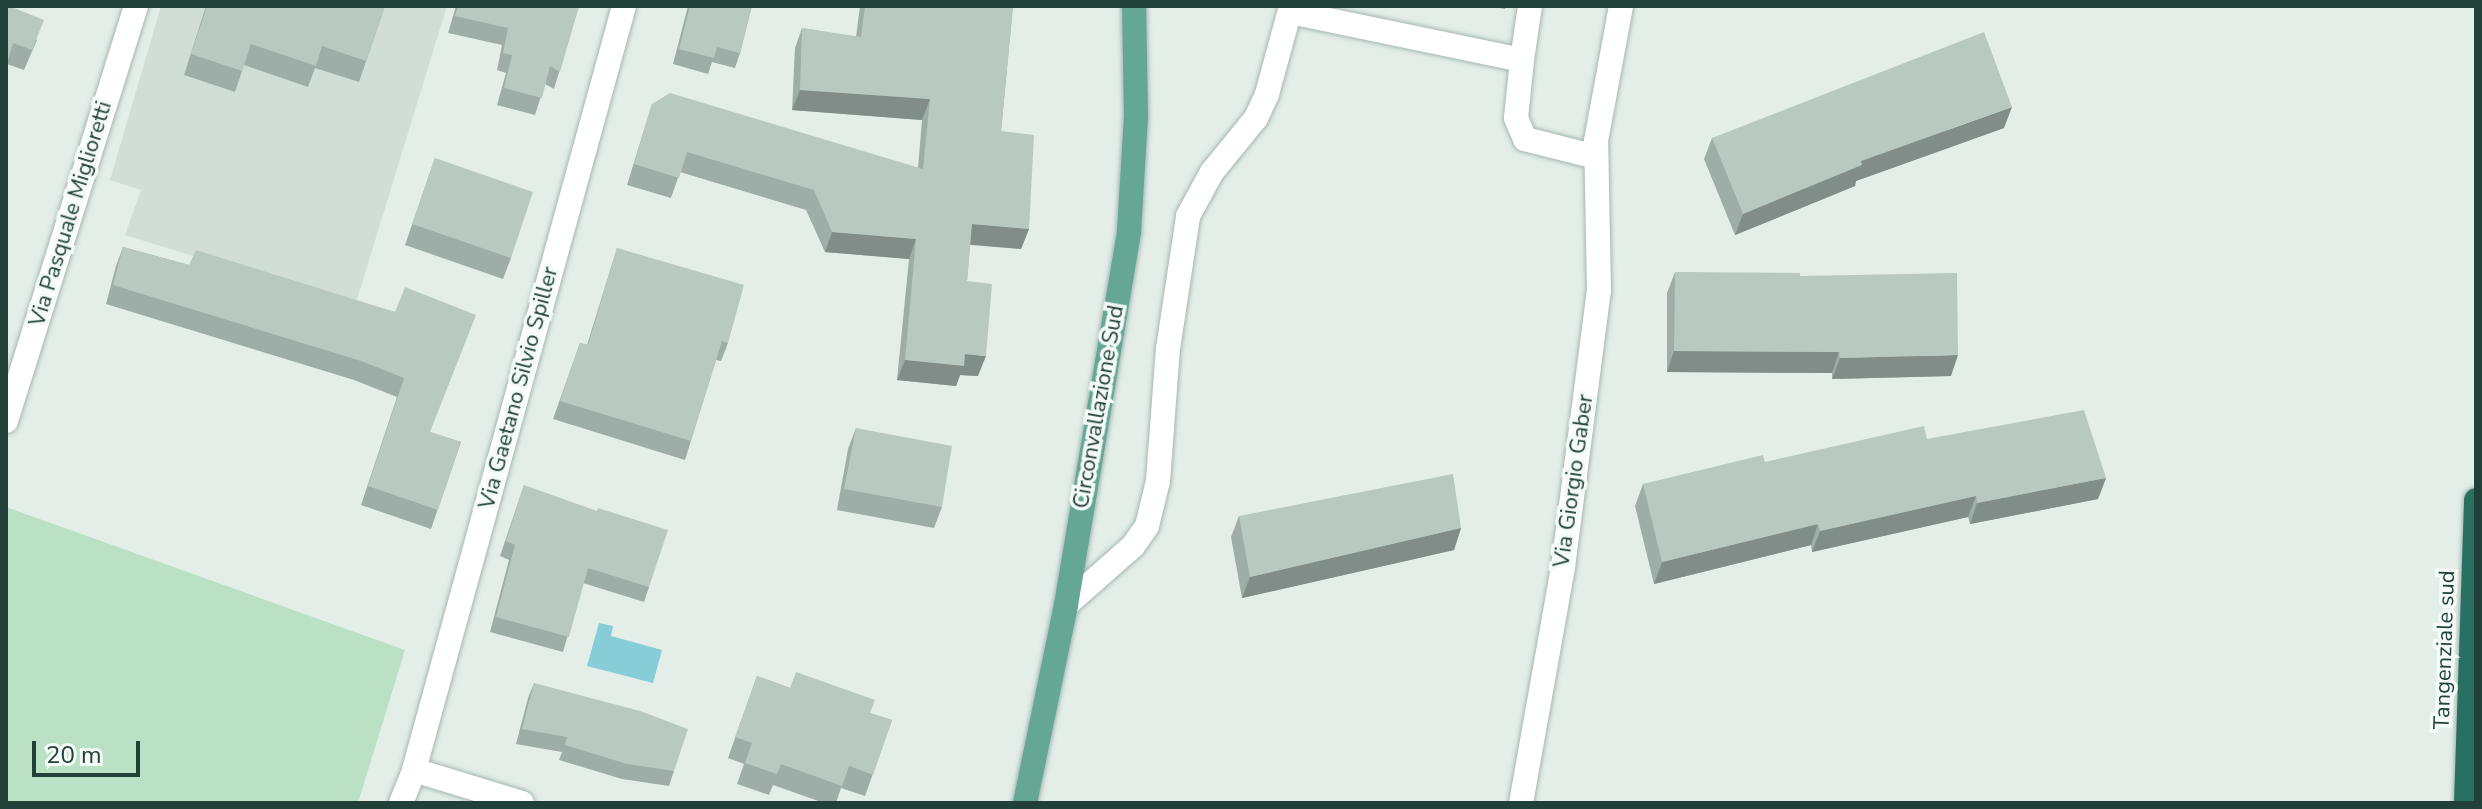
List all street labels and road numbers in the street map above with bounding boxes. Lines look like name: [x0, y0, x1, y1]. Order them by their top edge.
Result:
street label: Via Pasquale Miglioretti: [24, 98, 118, 330]
street label: Via Gaetano Silvio Spiller: [474, 264, 564, 512]
street label: Circonvallazione Sud: [1068, 303, 1130, 511]
street label: Via Giorgio Gaber: [1549, 393, 1599, 569]
street label: Tangenziale sud: [2429, 570, 2461, 730]

